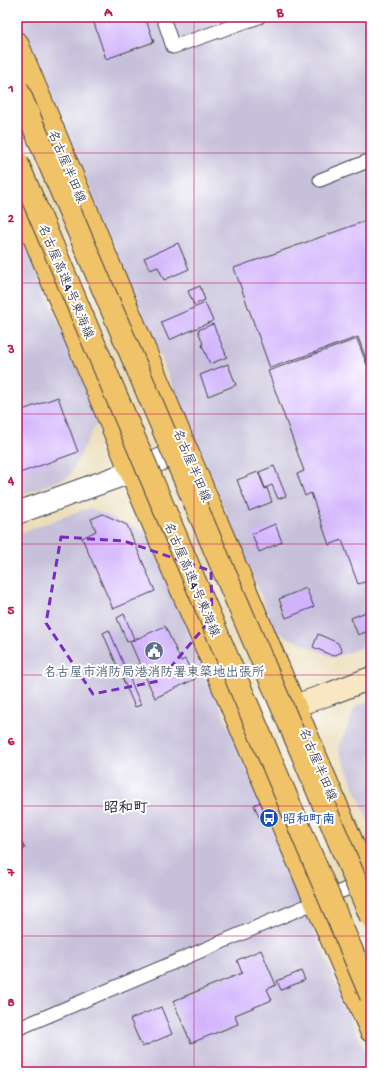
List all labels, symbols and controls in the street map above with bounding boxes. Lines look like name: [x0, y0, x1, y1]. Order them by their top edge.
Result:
text: A: [103, 6, 113, 21]
text: B: [276, 6, 285, 21]
text: 1: [7, 82, 14, 97]
street label: 名古屋半田線: [44, 128, 89, 207]
text: 2: [8, 212, 15, 227]
street label: 名古屋高速4号東海線: [34, 222, 97, 343]
text: 3: [7, 343, 15, 358]
street label: 名古屋半田線: [169, 427, 214, 506]
text: 4: [7, 474, 15, 489]
street label: 名古屋高速4号東海線: [160, 520, 223, 641]
text: 5: [8, 604, 15, 619]
public building icon: 名古屋市消防局港消防署東築地出張所: [143, 640, 165, 662]
place label: 名古屋市消防局港消防署東築地出張所: [43, 665, 265, 681]
street label: 名古屋半田線: [295, 726, 340, 805]
text: 6: [8, 735, 15, 750]
district label: 昭和町: [103, 800, 149, 818]
bus stop icon: 昭和町南: [258, 807, 280, 829]
place label: 昭和町南: [283, 812, 335, 828]
text: 7: [7, 866, 16, 881]
text: 8: [7, 996, 15, 1011]

